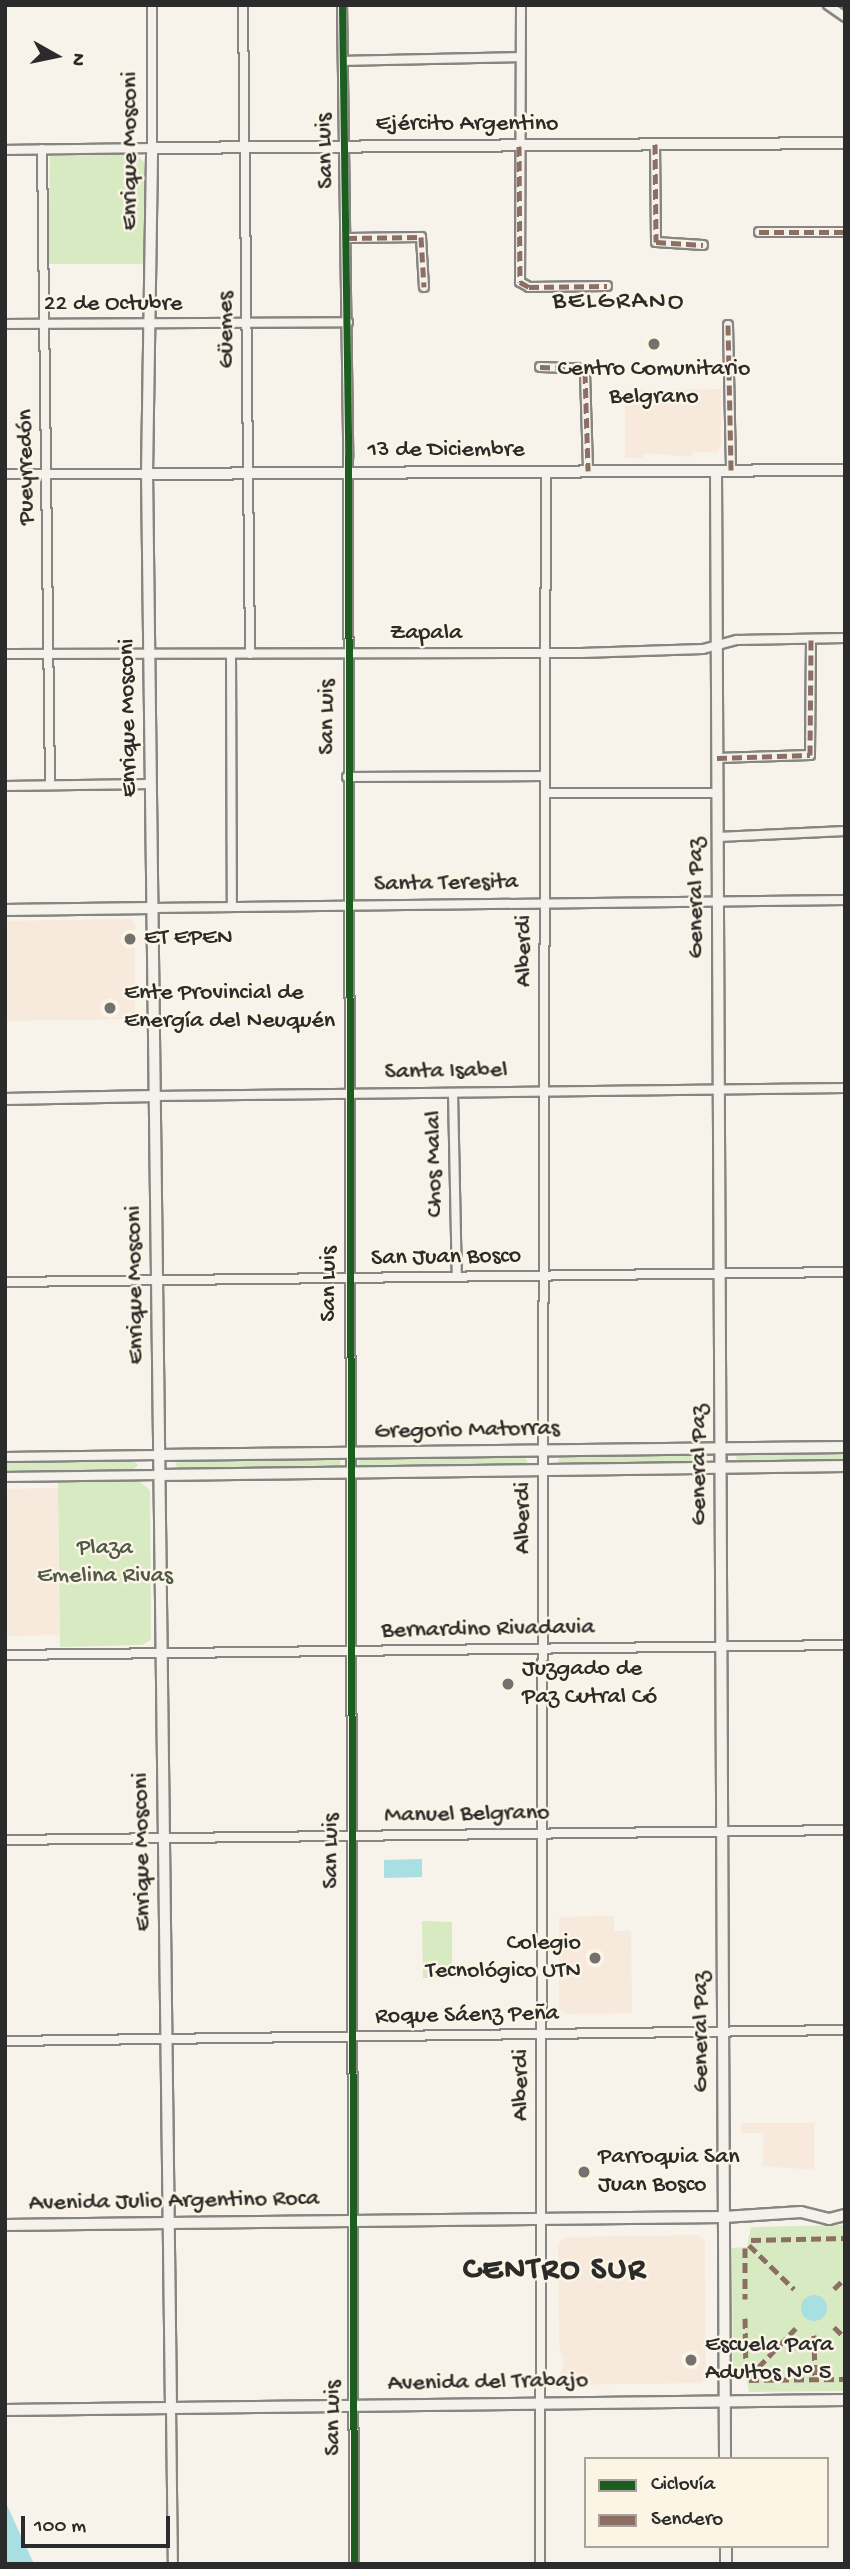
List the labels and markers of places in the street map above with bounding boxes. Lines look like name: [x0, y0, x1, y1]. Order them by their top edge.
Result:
marker: Centro Comunitario Belgrano: [646, 336, 662, 352]
place label: Centro Comunitario Belgrano: [558, 356, 750, 412]
place label: ET EPEN: [144, 925, 233, 953]
marker: ET EPEN: [122, 931, 138, 947]
place label: Ente Provincial de Energía del Neuquén: [124, 980, 335, 1036]
marker: Ente Provincial de Energía del Neuquén: [102, 1000, 118, 1016]
place label: Juzgado de Paz Cutral Có: [522, 1656, 657, 1712]
marker: Juzgado de Paz Cutral Có: [500, 1676, 516, 1692]
place label: Colegio Tecnológico UTN: [426, 1930, 581, 1986]
marker: Colegio Tecnológico UTN: [587, 1950, 603, 1966]
place label: Parroquia San Juan Bosco: [598, 2144, 740, 2200]
marker: Parroquia San Juan Bosco: [576, 2164, 592, 2180]
place label: Escuela Para Adultos N° 5: [705, 2332, 833, 2388]
marker: Escuela Para Adultos N° 5: [683, 2352, 699, 2368]

